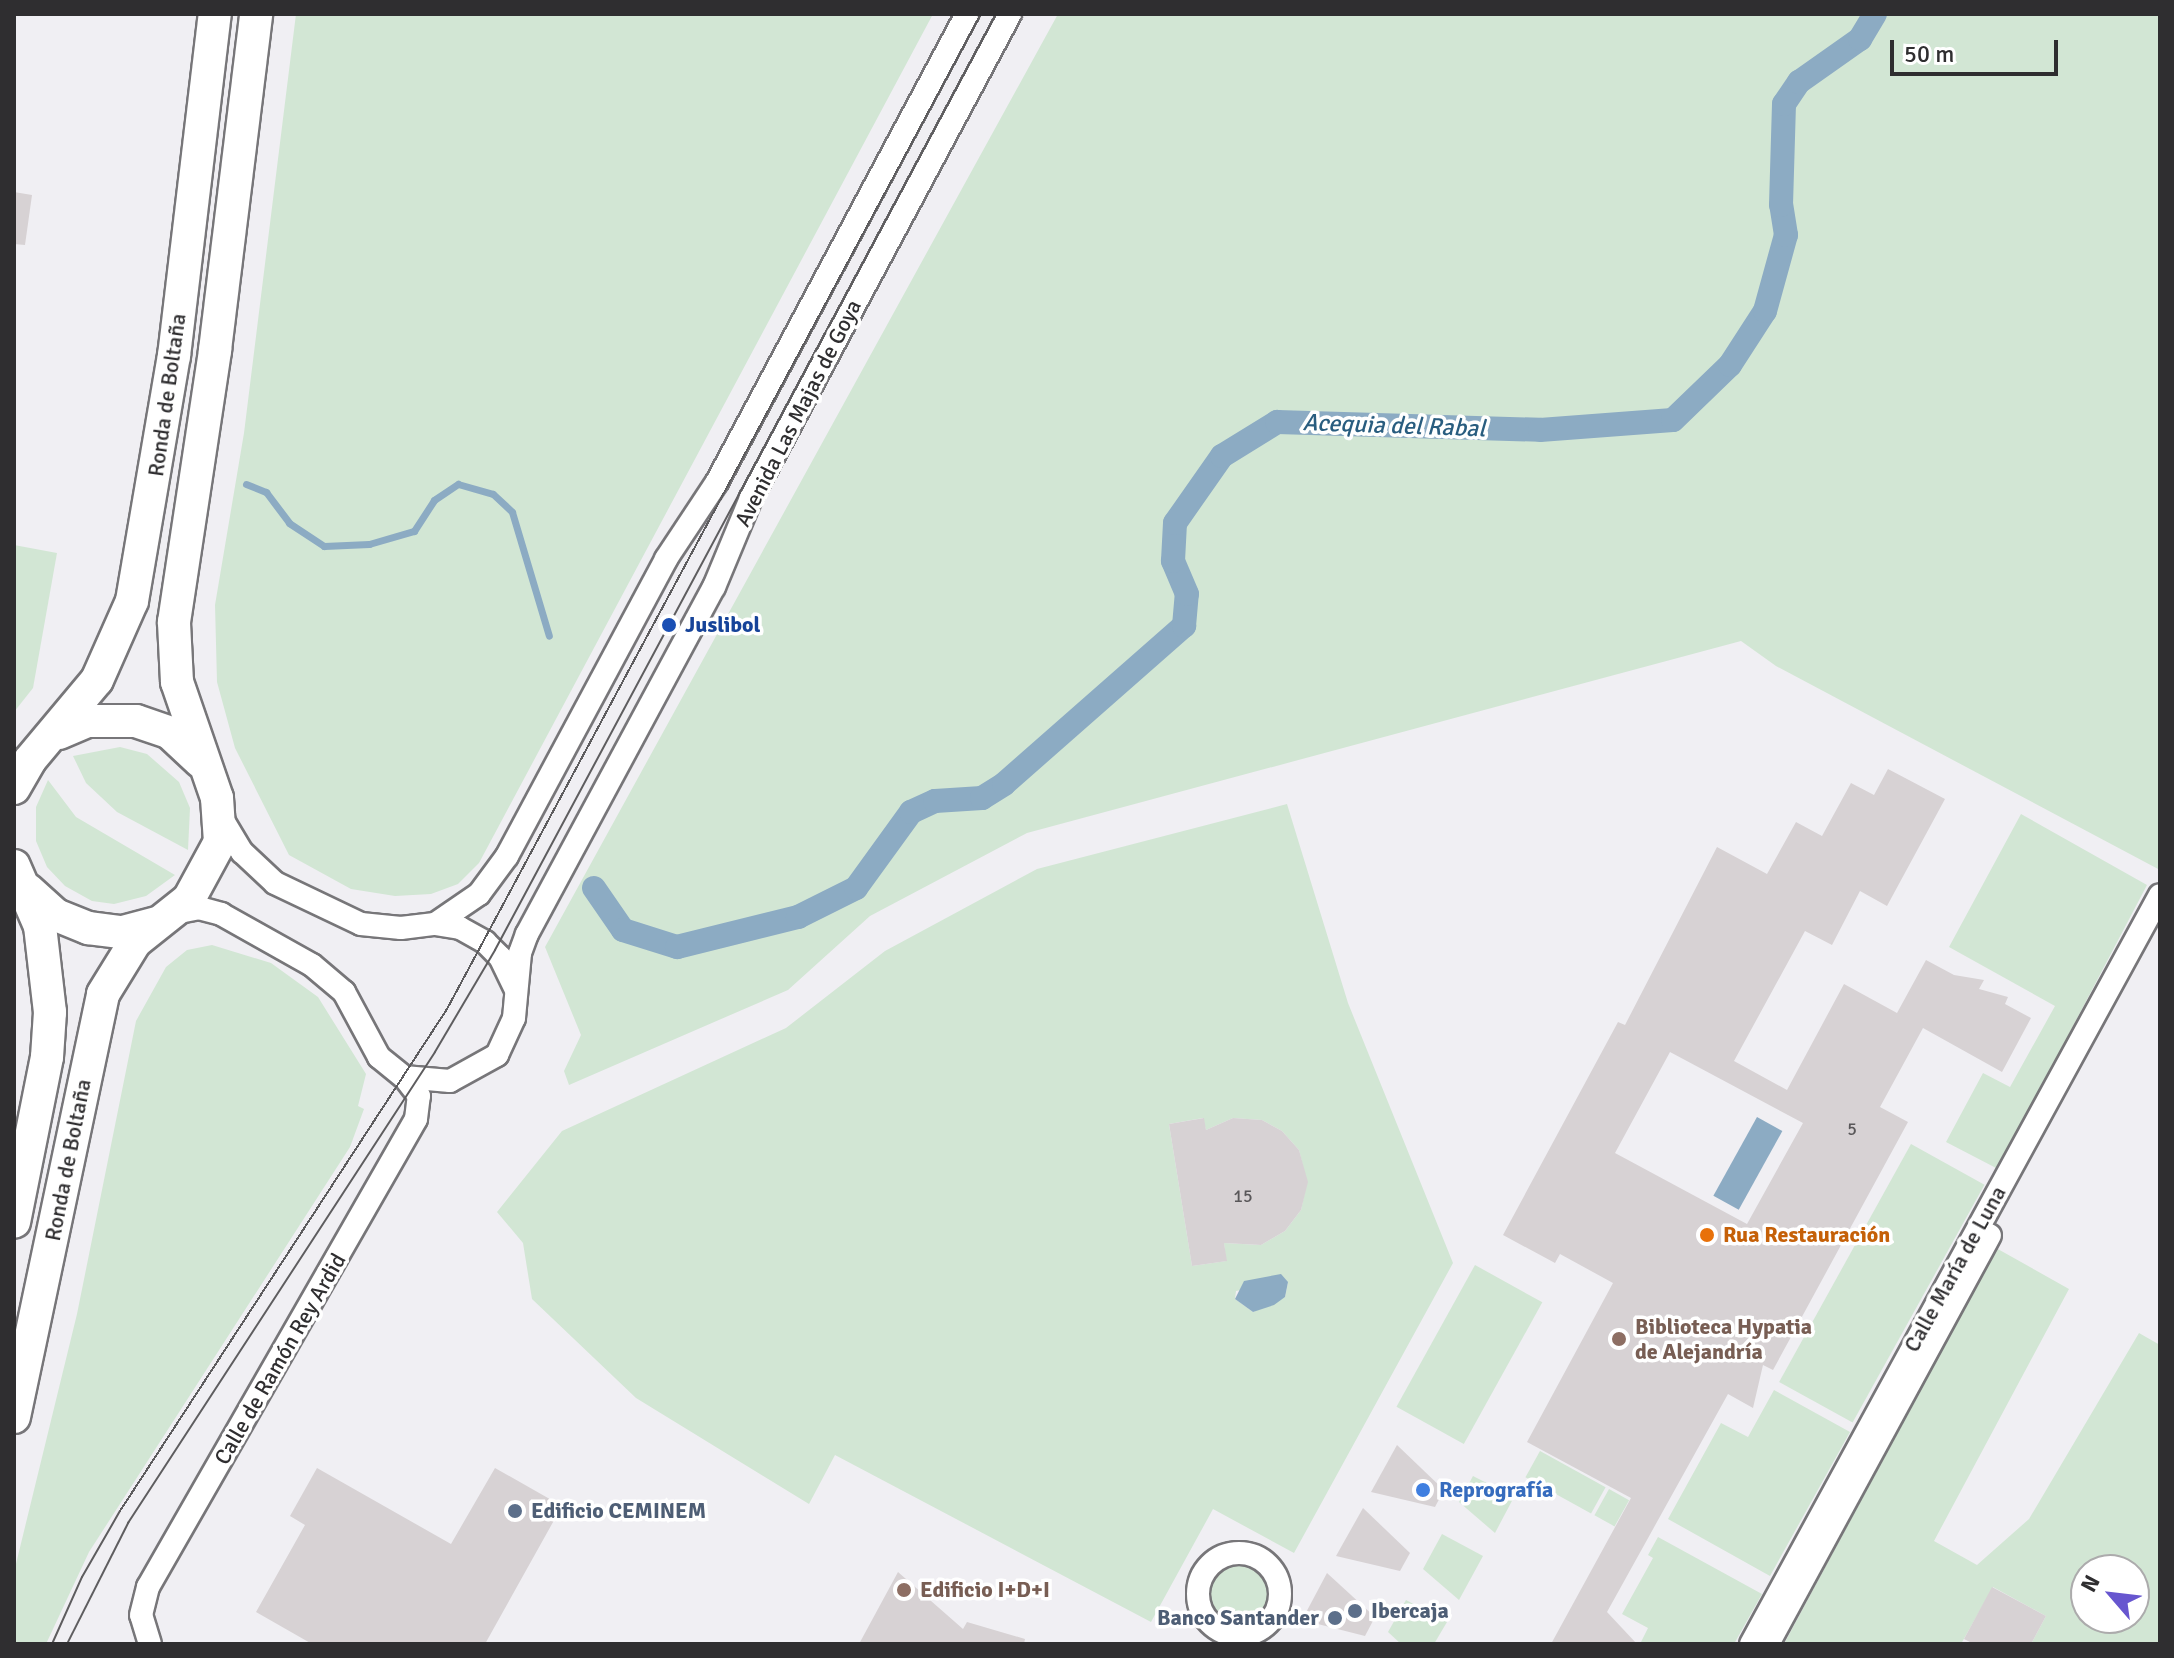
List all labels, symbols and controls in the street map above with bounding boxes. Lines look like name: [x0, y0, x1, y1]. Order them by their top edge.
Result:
scale bar: [1894, 24, 2062, 74]
text: 50 m: [1904, 39, 1954, 69]
street label: Avenida Las Majas de Goya: [729, 295, 867, 531]
street label: Ronda de Boltaña: [142, 312, 192, 478]
water label: Acequia del Rabal: [1302, 408, 1486, 444]
place label: Juslibol: [685, 612, 760, 638]
marker: Juslibol: [660, 616, 678, 634]
street label: Ronda de Boltaña: [39, 1077, 97, 1243]
house number: 5: [1847, 1118, 1857, 1140]
street label: Calle María de Luna: [1898, 1181, 2012, 1357]
house number: 15: [1233, 1185, 1253, 1207]
place label: Rua Restauración: [1723, 1222, 1890, 1248]
marker: Rua Restauración: [1698, 1226, 1716, 1244]
street label: Calle de Ramón Rey Ardid: [209, 1249, 351, 1469]
place label: Biblioteca Hypatia de Alejandría: [1635, 1313, 1812, 1364]
marker: Biblioteca Hypatia de Alejandría: [1610, 1330, 1628, 1348]
place label: Reprografía: [1439, 1477, 1553, 1503]
marker: Reprografía: [1414, 1481, 1432, 1499]
place label: Edificio CEMINEM: [531, 1498, 706, 1524]
marker: Edificio CEMINEM: [506, 1502, 524, 1520]
north arrow: [2070, 1554, 2150, 1634]
text: N: [2075, 1570, 2106, 1597]
place label: Edificio I+D+I: [920, 1577, 1050, 1603]
marker: Edificio I+D+I: [895, 1581, 913, 1599]
place label: Ibercaja: [1371, 1598, 1449, 1624]
marker: Ibercaja: [1346, 1602, 1364, 1620]
place label: Banco Santander: [1157, 1605, 1319, 1631]
marker: Banco Santander: [1326, 1609, 1344, 1627]

